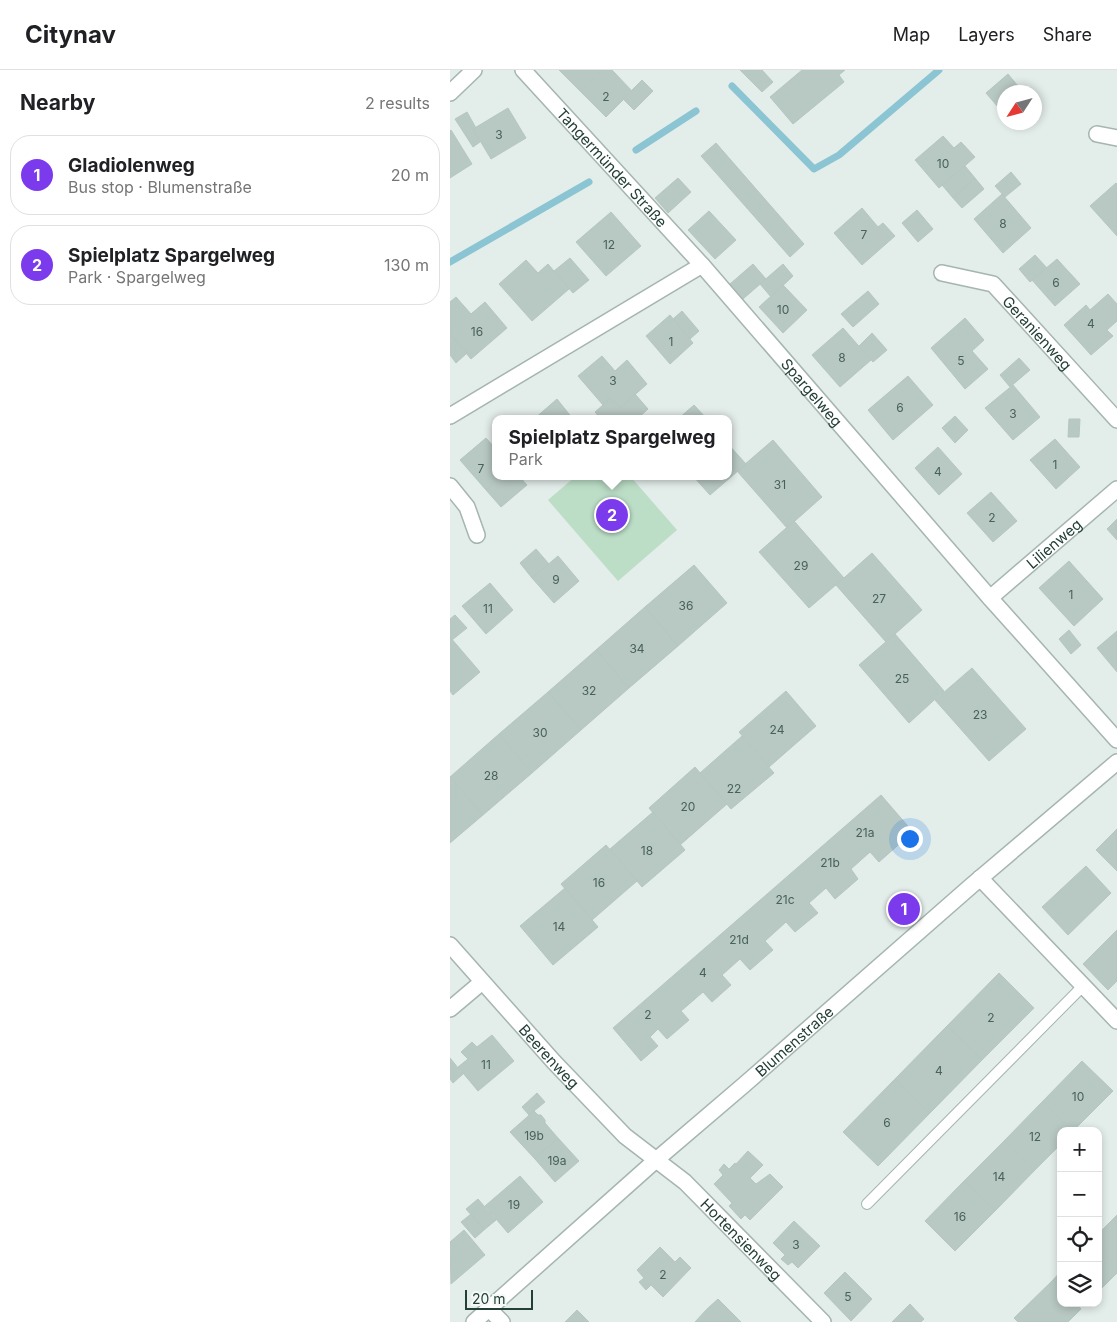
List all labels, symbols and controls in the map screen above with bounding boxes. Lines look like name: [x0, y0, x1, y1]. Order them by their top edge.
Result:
text: Citynav: [25, 20, 116, 49]
text: Map: [893, 24, 930, 45]
text: Layers: [958, 24, 1015, 45]
text: Share: [1043, 24, 1092, 45]
north arrow: [997, 85, 1042, 130]
house number: 2: [602, 89, 610, 104]
text: Nearby: [20, 90, 95, 115]
text: 2 results: [365, 93, 430, 113]
street label: Tangermünder Straße: [553, 104, 672, 231]
house number: 3: [495, 127, 503, 142]
text: Gladiolenweg: [68, 154, 195, 177]
house number: 10: [937, 156, 949, 171]
text: 1: [34, 165, 40, 185]
text: 20 m: [391, 165, 429, 185]
text: Bus stop · Blumenstraße: [68, 177, 252, 197]
house number: 8: [999, 216, 1007, 231]
house number: 7: [861, 227, 868, 242]
house number: 12: [603, 237, 615, 252]
text: Spielplatz Spargelweg: [68, 244, 275, 267]
text: 2: [32, 255, 42, 275]
text: 130 m: [384, 255, 429, 275]
text: Park · Spargelweg: [68, 267, 206, 287]
house number: 6: [1052, 275, 1060, 290]
street label: Geranienweg: [999, 291, 1076, 374]
house number: 10: [777, 302, 789, 317]
house number: 4: [1087, 316, 1095, 331]
house number: 16: [471, 324, 483, 339]
house number: 1: [669, 334, 673, 349]
house number: 8: [838, 350, 846, 365]
house number: 5: [957, 353, 965, 368]
street label: Spargelweg: [777, 354, 847, 430]
house number: 3: [609, 373, 617, 388]
house number: 6: [896, 400, 904, 415]
house number: 3: [1009, 406, 1017, 421]
popup: [492, 415, 732, 480]
text: Spielplatz Spargelweg: [508, 426, 716, 449]
text: Park: [508, 449, 543, 469]
house number: 1: [1053, 457, 1057, 472]
house number: 7: [478, 461, 485, 476]
house number: 4: [934, 464, 942, 479]
house number: 31: [774, 477, 786, 492]
pin: 2: [596, 496, 628, 534]
house number: 2: [988, 510, 996, 525]
street label: Lilienweg: [1022, 514, 1085, 572]
house number: 29: [794, 558, 808, 573]
house number: 9: [552, 572, 560, 587]
house number: 1: [1069, 587, 1073, 602]
house number: 27: [872, 591, 886, 606]
house number: 36: [679, 598, 693, 613]
house number: 11: [483, 601, 493, 616]
house number: 34: [629, 641, 645, 656]
house number: 25: [895, 671, 909, 686]
house number: 32: [582, 683, 596, 698]
house number: 23: [973, 707, 987, 722]
house number: 24: [770, 722, 785, 737]
house number: 30: [533, 725, 547, 740]
house number: 28: [484, 768, 498, 783]
house number: 22: [727, 781, 741, 796]
house number: 20: [681, 799, 695, 814]
house number: 21a: [856, 825, 874, 840]
your location: [897, 826, 923, 852]
house number: 18: [641, 843, 653, 858]
house number: 21b: [820, 855, 840, 870]
house number: 16: [593, 875, 605, 890]
pin: 1: [888, 890, 920, 928]
house number: 21c: [775, 892, 795, 907]
house number: 14: [553, 919, 566, 934]
house number: 21d: [729, 932, 749, 947]
house number: 4: [699, 965, 707, 980]
street label: Blumenstraße: [751, 1002, 837, 1080]
house number: 2: [644, 1007, 652, 1022]
house number: 2: [987, 1010, 995, 1025]
street label: Beerenweg: [515, 1020, 583, 1092]
house number: 11: [481, 1057, 491, 1072]
house number: 4: [935, 1063, 943, 1078]
house number: 10: [1072, 1089, 1084, 1104]
house number: 6: [883, 1115, 891, 1130]
map controls: [1057, 1127, 1102, 1307]
button: +: [1057, 1127, 1102, 1172]
house number: 19b: [524, 1128, 544, 1143]
house number: 12: [1029, 1129, 1041, 1144]
house number: 19a: [547, 1153, 567, 1168]
house number: 14: [993, 1169, 1006, 1184]
button: −: [1057, 1172, 1102, 1217]
street label: Hortensienweg: [697, 1194, 786, 1284]
house number: 19: [508, 1197, 520, 1212]
house number: 16: [954, 1209, 966, 1224]
button: locate: [1057, 1217, 1102, 1262]
house number: 3: [792, 1237, 800, 1252]
button: layers: [1057, 1262, 1102, 1307]
house number: 2: [659, 1267, 667, 1282]
scale bar: [465, 1287, 532, 1310]
house number: 5: [844, 1289, 852, 1304]
text: 20 m: [472, 1290, 506, 1307]

